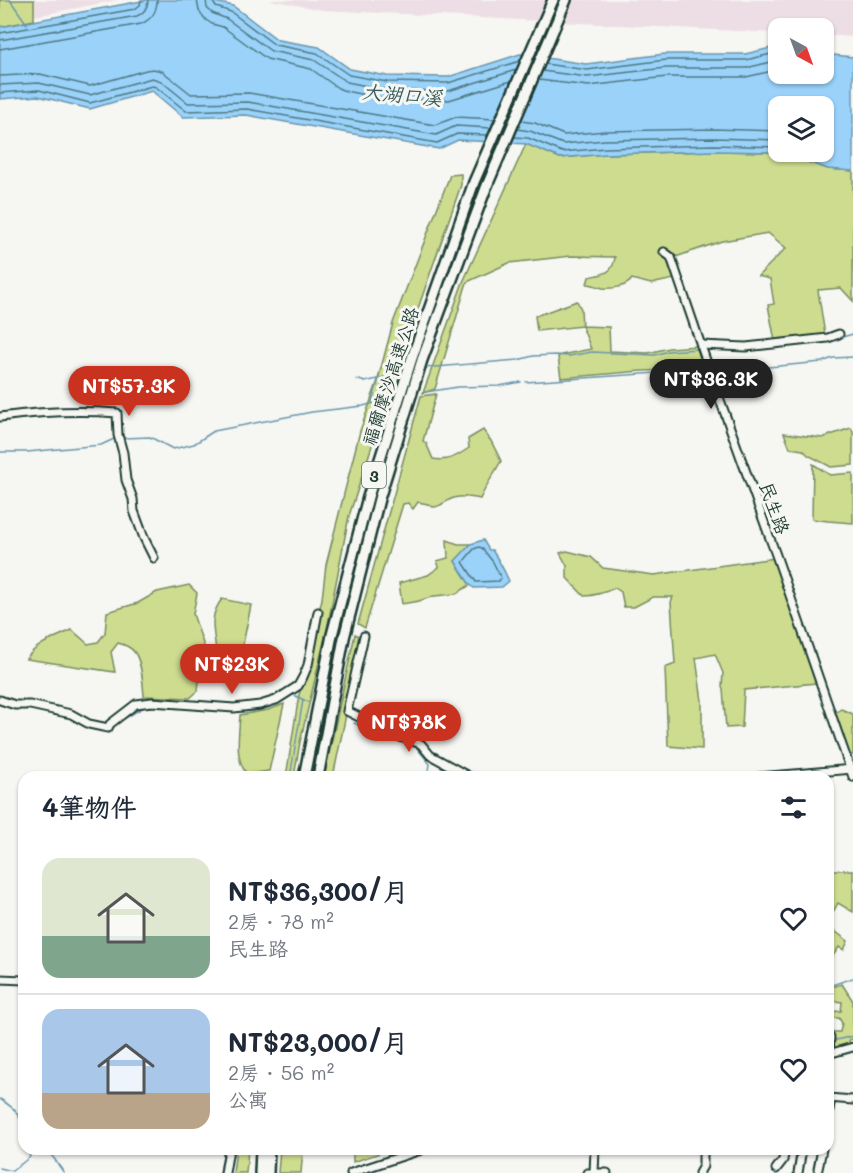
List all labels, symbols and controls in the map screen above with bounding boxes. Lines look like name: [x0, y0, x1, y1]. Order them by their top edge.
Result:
north arrow: [768, 18, 834, 84]
map controls: [768, 18, 834, 162]
water label: 大湖口溪: [361, 78, 444, 111]
button: layers: [768, 96, 834, 162]
street label: 福爾摩沙高速公路: [356, 304, 424, 448]
pin: NT$36.3K: [649, 359, 773, 410]
text: NT$36.3K: [664, 365, 758, 391]
pin: NT$57.3K: [67, 366, 191, 417]
text: NT$57.3K: [82, 372, 176, 398]
road number: 3: [362, 462, 386, 488]
street label: 民生路: [754, 479, 796, 537]
pin: NT$23K: [183, 644, 281, 695]
text: NT$23K: [194, 650, 270, 676]
pin: NT$78K: [360, 702, 458, 753]
text: NT$78K: [371, 708, 447, 734]
text: 4筆物件: [42, 790, 136, 824]
icon: filters: [777, 791, 810, 824]
text: NT$36,300/月: [228, 874, 409, 908]
icon: home: [90, 882, 162, 954]
icon: heart: [777, 902, 810, 935]
text: 2房 · 78 m²: [228, 908, 334, 934]
text: 民生路: [228, 935, 288, 961]
text: NT$23,000/月: [228, 1025, 409, 1059]
icon: home: [90, 1033, 162, 1105]
icon: heart: [777, 1053, 810, 1086]
text: 2房 · 56 m²: [228, 1059, 334, 1085]
text: 公寓: [228, 1086, 268, 1112]

